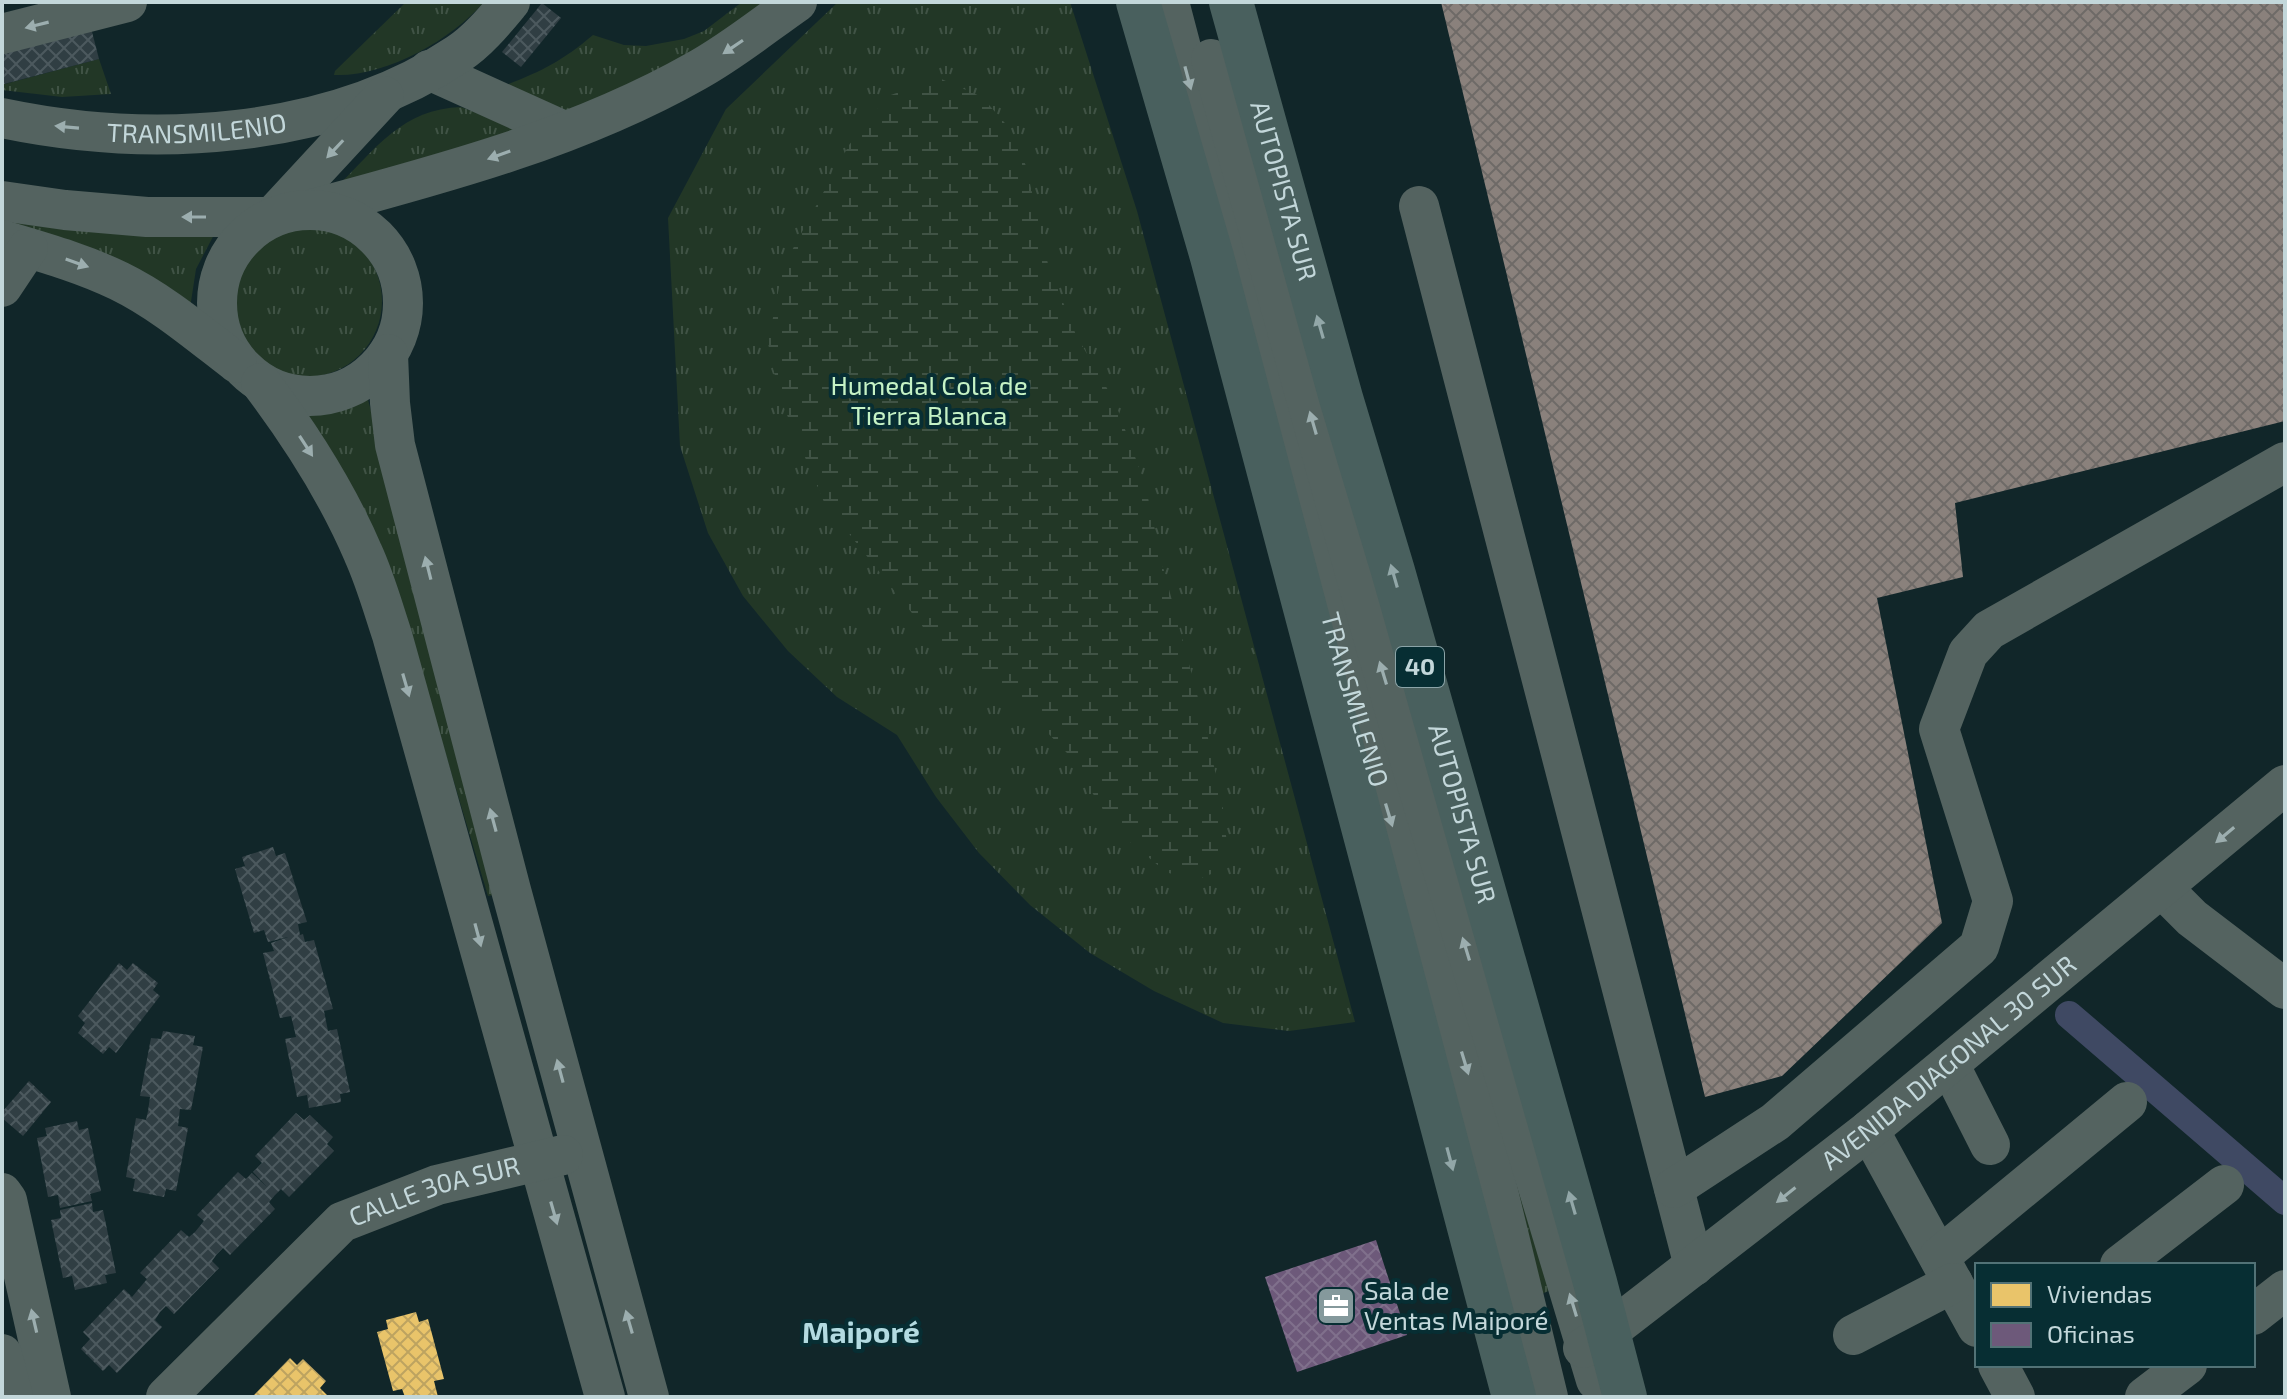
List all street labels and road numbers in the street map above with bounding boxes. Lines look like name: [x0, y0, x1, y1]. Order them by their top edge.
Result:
street label: AUTOPISTA SUR: [1245, 97, 1325, 284]
street label: TRANSMILENIO: [106, 106, 289, 148]
street label: TRANSMILENIO: [1316, 609, 1396, 790]
road number: 40: [1396, 647, 1444, 687]
street label: AUTOPISTA SUR: [1423, 720, 1504, 907]
street label: AVENIDA DIAGONAL 30 SUR: [1814, 948, 2082, 1175]
street label: CALLE 30A SUR: [344, 1149, 523, 1232]

